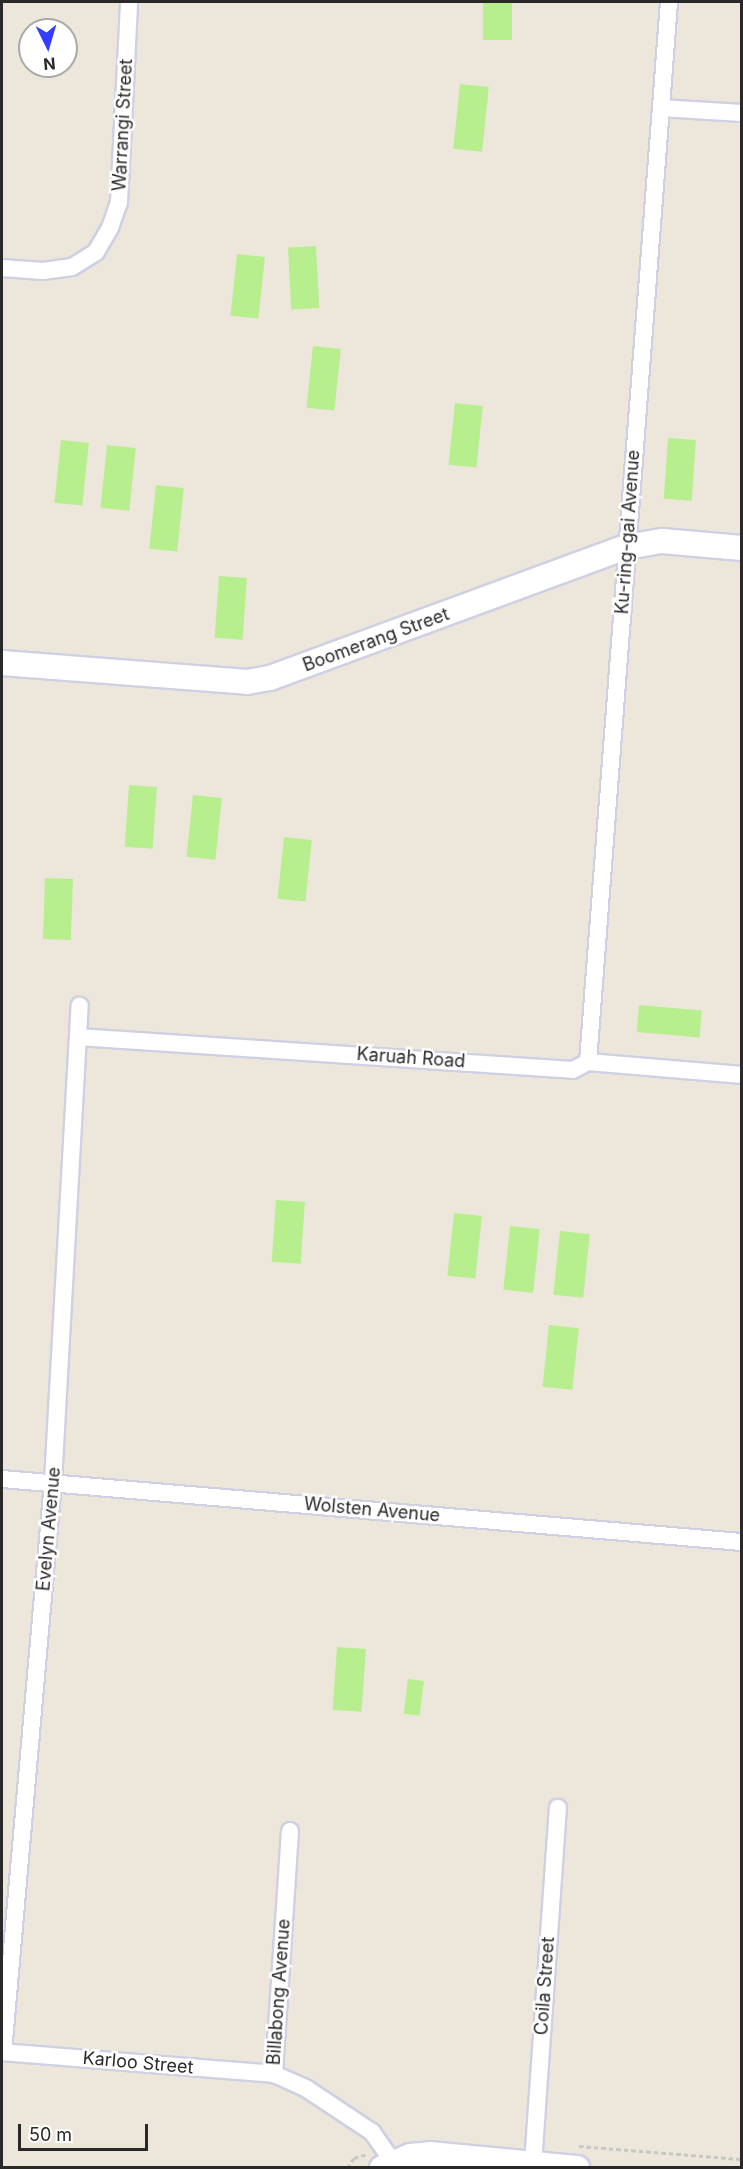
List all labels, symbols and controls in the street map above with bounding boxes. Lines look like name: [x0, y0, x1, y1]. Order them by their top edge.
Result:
north arrow: [18, 18, 78, 78]
text: N: [42, 53, 56, 74]
street label: Warrangi Street: [109, 58, 137, 192]
street label: Ku-ring-gai Avenue: [611, 449, 645, 615]
street label: Boomerang Street: [300, 604, 452, 676]
street label: Karuah Road: [356, 1043, 466, 1073]
street label: Evelyn Avenue: [33, 1466, 65, 1592]
street label: Wolsten Avenue: [303, 1493, 441, 1527]
street label: Billabong Avenue: [263, 1918, 295, 2066]
street label: Coila Street: [531, 1936, 559, 2036]
street label: Karloo Street: [82, 2047, 194, 2079]
scale bar: [21, 2112, 152, 2150]
text: 50 m: [29, 2124, 72, 2145]

